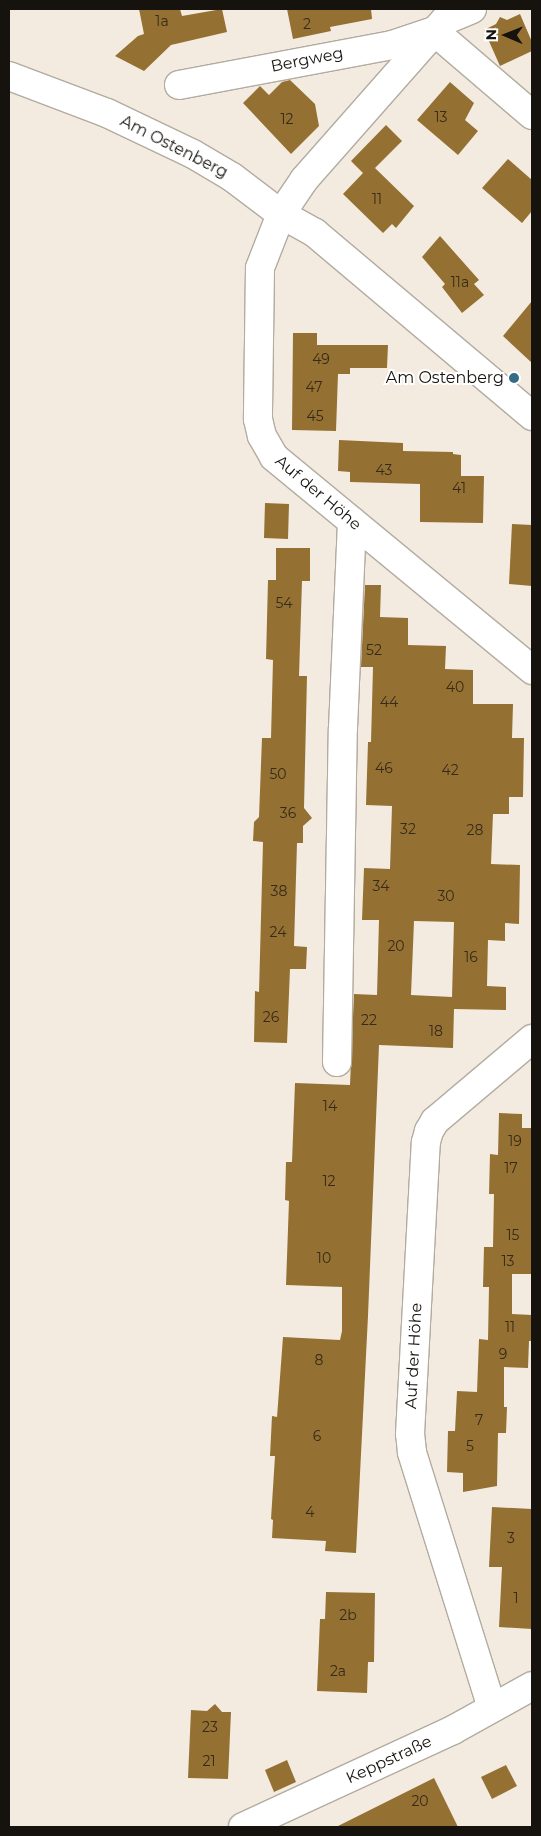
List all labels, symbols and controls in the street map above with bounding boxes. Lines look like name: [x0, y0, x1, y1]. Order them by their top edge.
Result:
north arrow: [481, 10, 531, 60]
house number: 1a: [155, 13, 169, 29]
house number: 2: [303, 16, 311, 32]
text: N: [482, 29, 500, 41]
street label: Bergweg: [269, 44, 345, 76]
house number: 13: [435, 109, 447, 125]
house number: 12: [280, 111, 294, 127]
street label: Am Ostenberg: [117, 112, 231, 182]
house number: 11: [372, 191, 382, 207]
house number: 11a: [451, 274, 469, 290]
house number: 49: [312, 351, 330, 367]
place label: Am Ostenberg: [386, 368, 504, 388]
marker: Am Ostenberg: [508, 372, 520, 384]
house number: 47: [306, 379, 322, 395]
house number: 45: [306, 408, 324, 424]
street label: Auf der Höhe: [271, 451, 365, 535]
house number: 43: [376, 462, 392, 478]
house number: 41: [452, 480, 466, 496]
house number: 54: [275, 595, 293, 611]
house number: 52: [366, 642, 382, 658]
house number: 40: [446, 679, 464, 695]
house number: 44: [380, 694, 398, 710]
house number: 46: [375, 760, 393, 776]
house number: 42: [441, 762, 459, 778]
house number: 50: [269, 766, 287, 782]
house number: 36: [280, 805, 296, 821]
house number: 32: [400, 821, 416, 837]
house number: 28: [467, 822, 483, 838]
house number: 34: [372, 878, 390, 894]
house number: 38: [271, 883, 287, 899]
house number: 30: [437, 888, 455, 904]
house number: 24: [270, 924, 286, 940]
house number: 20: [387, 938, 405, 954]
house number: 16: [464, 949, 478, 965]
house number: 26: [263, 1009, 279, 1025]
house number: 22: [361, 1012, 377, 1028]
house number: 18: [429, 1023, 443, 1039]
house number: 14: [323, 1098, 337, 1114]
house number: 19: [508, 1133, 522, 1149]
house number: 17: [504, 1160, 518, 1176]
house number: 12: [322, 1173, 336, 1189]
house number: 15: [507, 1227, 519, 1243]
house number: 10: [317, 1250, 331, 1266]
house number: 13: [502, 1253, 514, 1269]
street label: Auf der Höhe: [402, 1302, 426, 1410]
house number: 11: [505, 1319, 515, 1335]
house number: 9: [499, 1346, 507, 1362]
house number: 8: [315, 1352, 323, 1368]
house number: 7: [475, 1412, 483, 1428]
house number: 6: [313, 1428, 321, 1444]
house number: 5: [466, 1438, 474, 1454]
house number: 4: [305, 1504, 315, 1520]
house number: 3: [507, 1530, 515, 1546]
house number: 1: [513, 1590, 519, 1606]
house number: 2b: [339, 1607, 357, 1623]
house number: 2a: [330, 1663, 346, 1679]
house number: 23: [202, 1719, 218, 1735]
street label: Keppstraße: [343, 1732, 435, 1788]
house number: 21: [202, 1753, 216, 1769]
house number: 20: [411, 1793, 429, 1809]

